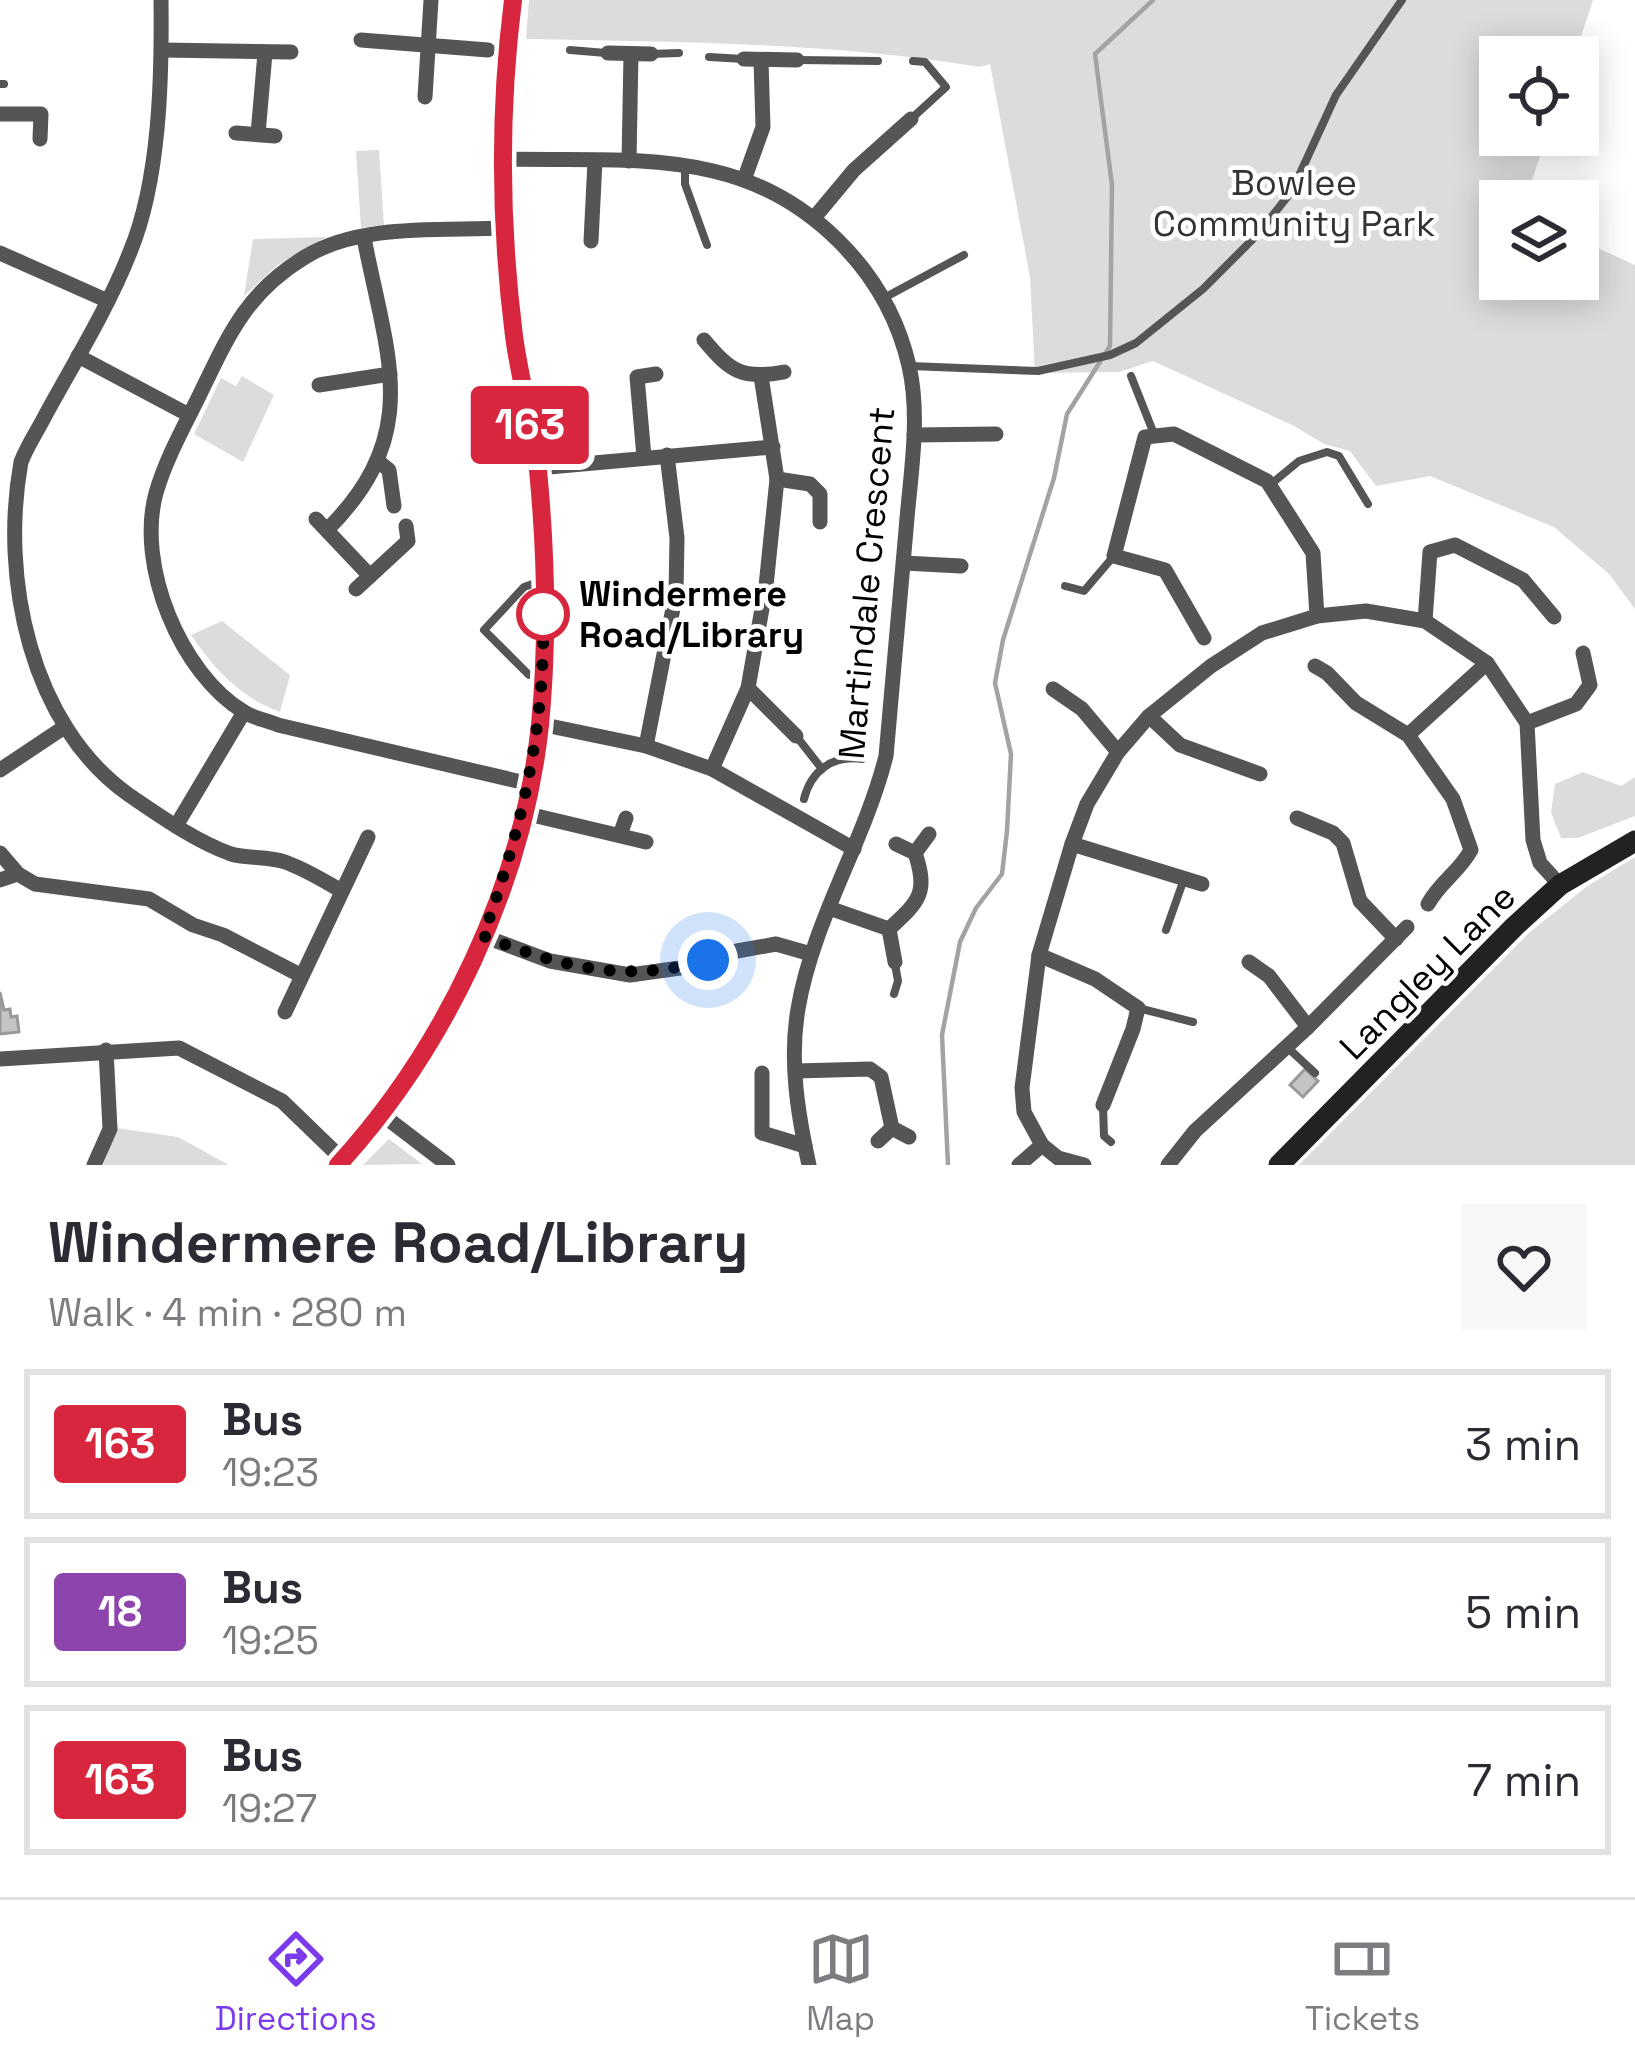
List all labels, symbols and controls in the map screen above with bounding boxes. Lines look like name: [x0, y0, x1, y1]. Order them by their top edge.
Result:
map controls: [1479, 36, 1599, 300]
button: locate: [1479, 36, 1599, 156]
park label: Bowlee Community Park: [1153, 160, 1435, 247]
button: layers: [1479, 180, 1599, 300]
line badge: 163: [461, 386, 599, 464]
text: 163: [495, 398, 565, 451]
street label: Martindale Crescent: [829, 405, 905, 761]
place label: Windermere Road/Library: [579, 571, 804, 658]
marker: Windermere Road/Library: [518, 589, 568, 639]
street label: Langley Lane: [1330, 874, 1526, 1070]
your location: [678, 930, 738, 990]
button: heart: [1461, 1204, 1587, 1330]
text: Windermere Road/Library: [48, 1206, 748, 1279]
text: Walk · 4 min · 280 m: [48, 1288, 407, 1337]
text: Bus: [222, 1391, 303, 1448]
text: 3 min: [1465, 1416, 1581, 1473]
text: 163: [85, 1417, 155, 1470]
text: 19:23: [222, 1448, 319, 1497]
text: Bus: [222, 1559, 303, 1616]
text: 5 min: [1465, 1584, 1581, 1641]
text: 18: [98, 1585, 142, 1638]
text: 19:25: [222, 1616, 319, 1665]
text: Bus: [222, 1727, 303, 1784]
text: 7 min: [1467, 1752, 1581, 1809]
text: 163: [85, 1753, 155, 1806]
text: 19:27: [222, 1784, 317, 1833]
tab: Directions: [215, 1926, 377, 2040]
tab: Map: [806, 1926, 875, 2040]
tab: Tickets: [1305, 1926, 1420, 2040]

